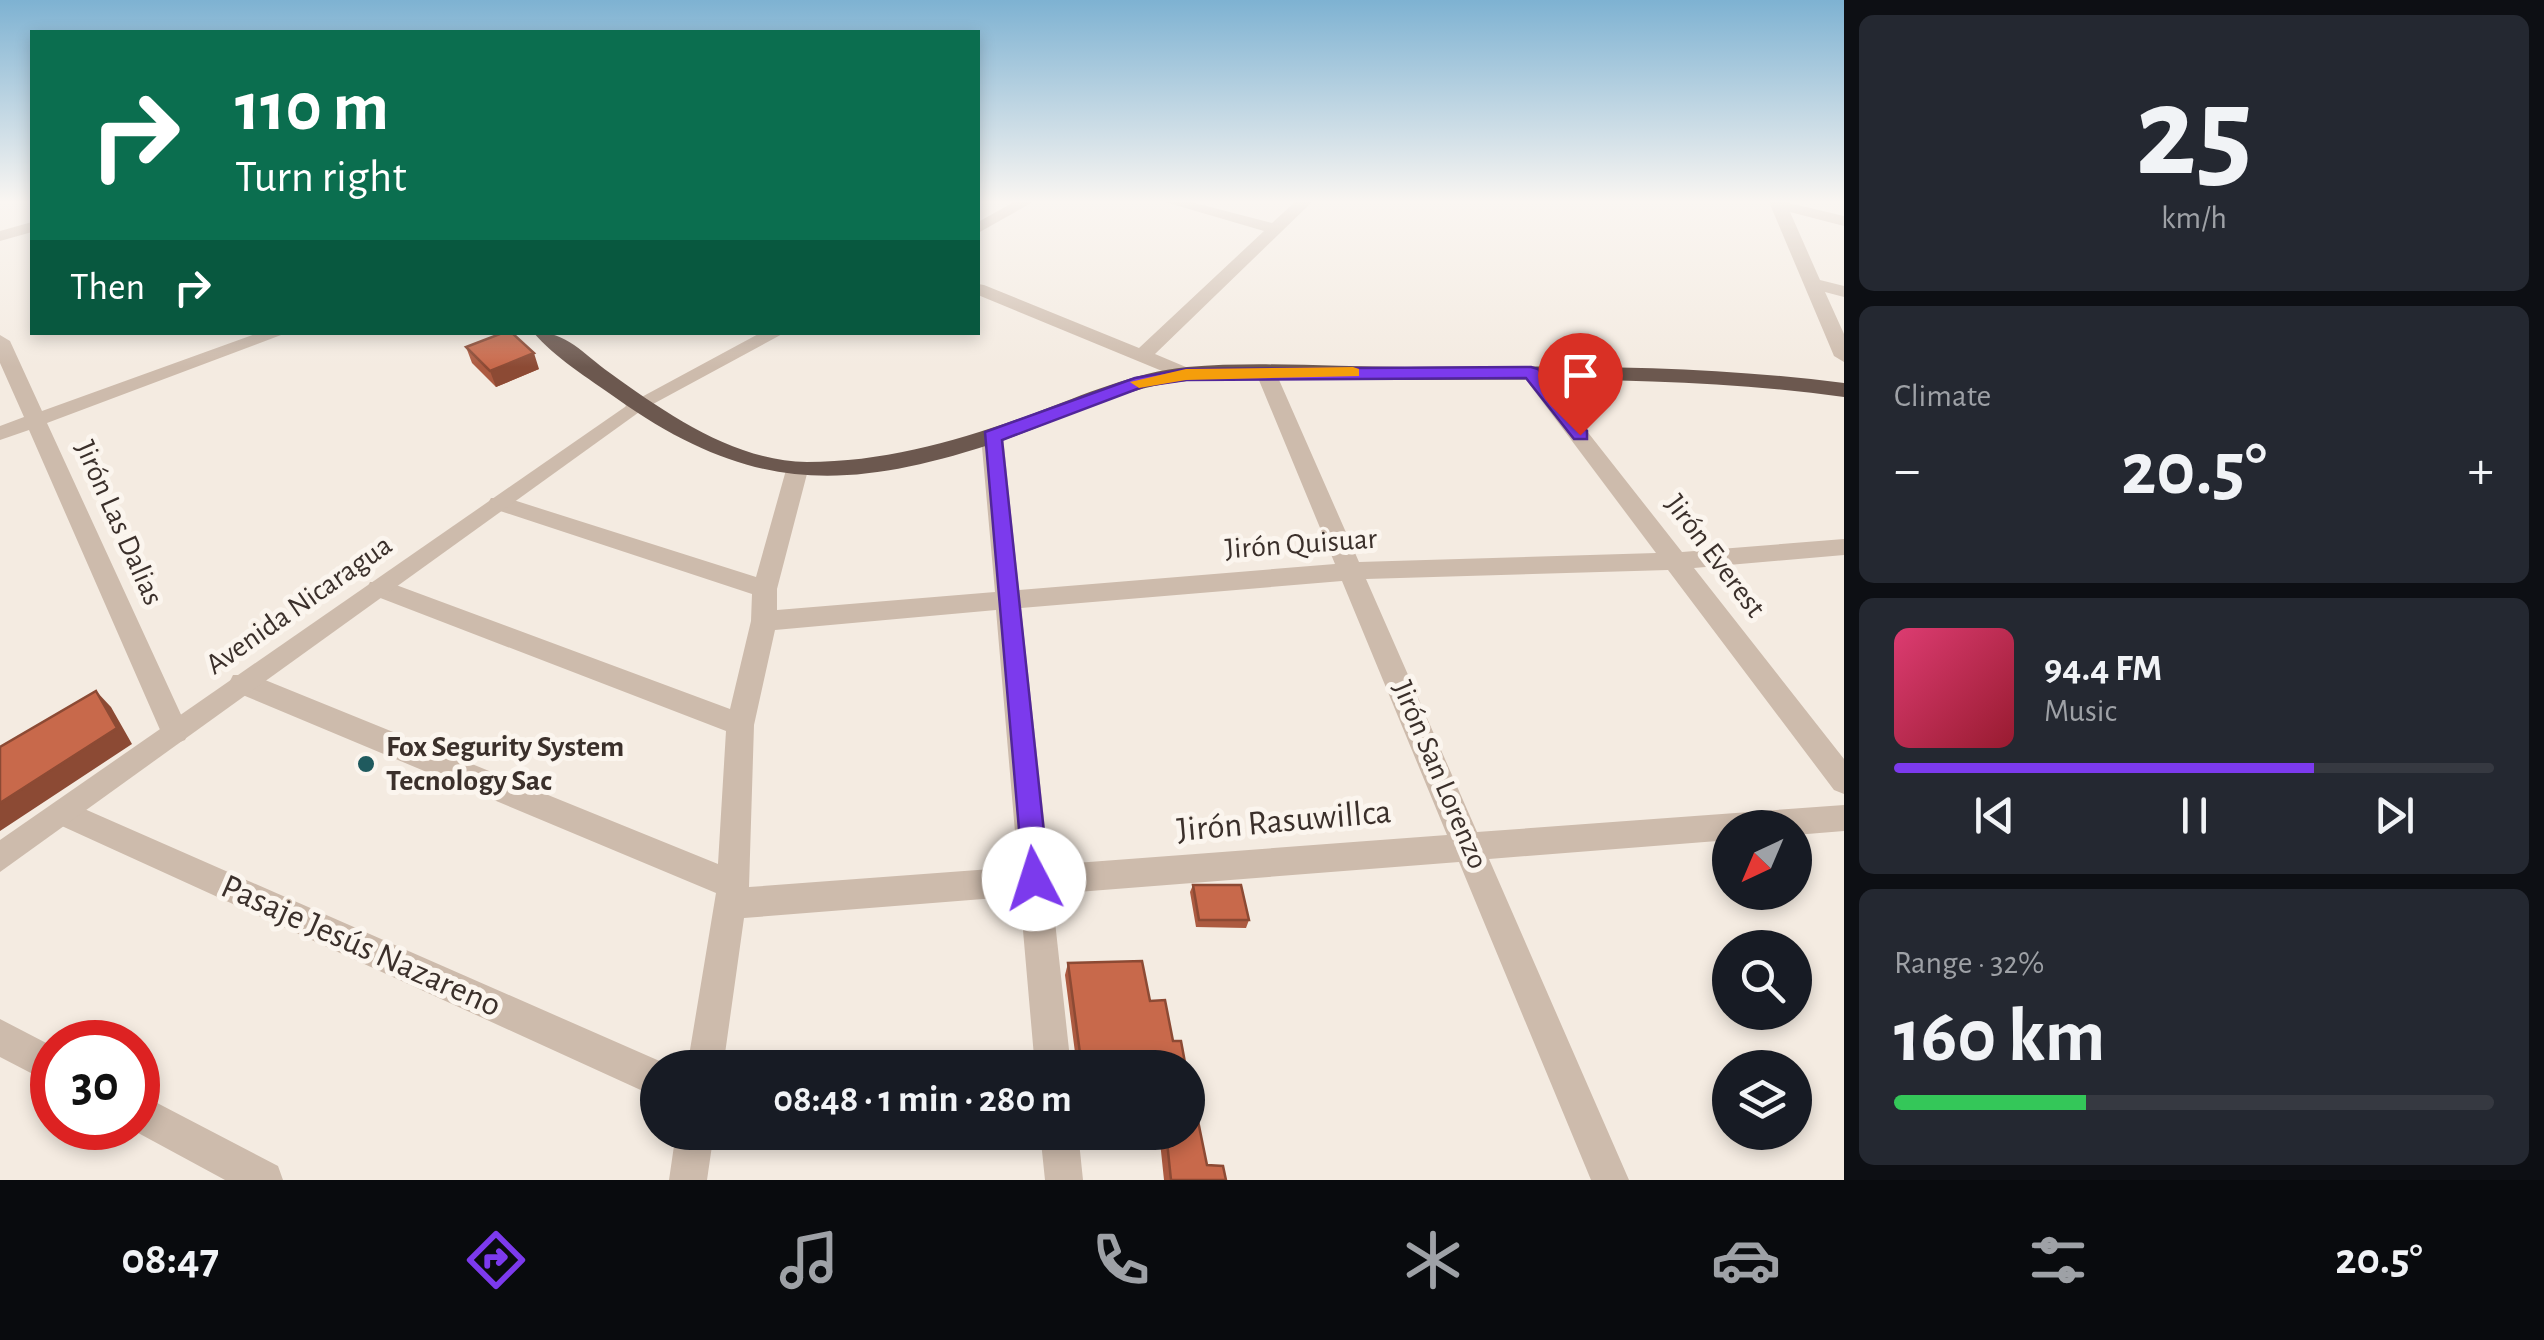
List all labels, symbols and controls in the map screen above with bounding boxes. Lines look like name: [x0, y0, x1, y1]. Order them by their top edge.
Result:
text: 25: [2135, 69, 2253, 199]
icon: right: [70, 70, 200, 200]
text: 110 m: [235, 73, 389, 143]
text: Turn right: [235, 155, 407, 200]
text: km/h: [2161, 202, 2227, 234]
icon: right: [165, 260, 220, 315]
text: Then: [70, 269, 145, 307]
pin: [1538, 333, 1623, 436]
icon: arrive: [1553, 348, 1608, 403]
text: Climate: [1894, 380, 1991, 412]
text: 20.5°: [2121, 433, 2267, 508]
street label: Jirón Las Dalias: [69, 436, 169, 610]
text: −: [1894, 443, 1920, 498]
text: +: [2468, 443, 2494, 498]
street label: Jirón Everest: [1659, 489, 1771, 623]
street label: Jirón Quisuar: [1224, 524, 1378, 564]
street label: Avenida Nicaragua: [200, 530, 398, 680]
text: 94.4 FM: [2044, 650, 2162, 688]
street label: Jirón San Lorenzo: [1387, 677, 1493, 873]
text: Music: [2044, 695, 2117, 727]
place label: Fox Segurity System Tecnology Sac: [386, 732, 624, 796]
marker: Fox Segurity System Tecnology Sac: [355, 753, 377, 775]
icon: previous: [1967, 788, 2022, 843]
icon: pause: [2167, 788, 2222, 843]
icon: next: [2367, 788, 2422, 843]
street label: Jirón Rasuwillca: [1175, 794, 1393, 848]
north arrow: [1712, 810, 1812, 910]
map controls: [1712, 810, 1812, 1150]
position arrow: [982, 827, 1086, 931]
street label: Pasaje Jesús Nazareno: [216, 869, 506, 1023]
button: search: [1712, 930, 1812, 1030]
text: Range · 32%: [1894, 947, 2044, 979]
text: 160 km: [1894, 1000, 2105, 1075]
speed limit sign: 30: [30, 1020, 160, 1150]
button: layers: [1712, 1050, 1812, 1150]
text: 08:48 · 1 min · 280 m: [773, 1081, 1072, 1119]
icon: directions: [461, 1225, 531, 1295]
icon: music: [774, 1225, 844, 1295]
icon: phone: [1086, 1225, 1156, 1295]
icon: climate: [1398, 1225, 1468, 1295]
icon: car: [1711, 1225, 1781, 1295]
icon: filters: [2023, 1225, 2093, 1295]
text: 08:47: [121, 1237, 219, 1282]
text: 20.5°: [2335, 1237, 2423, 1282]

